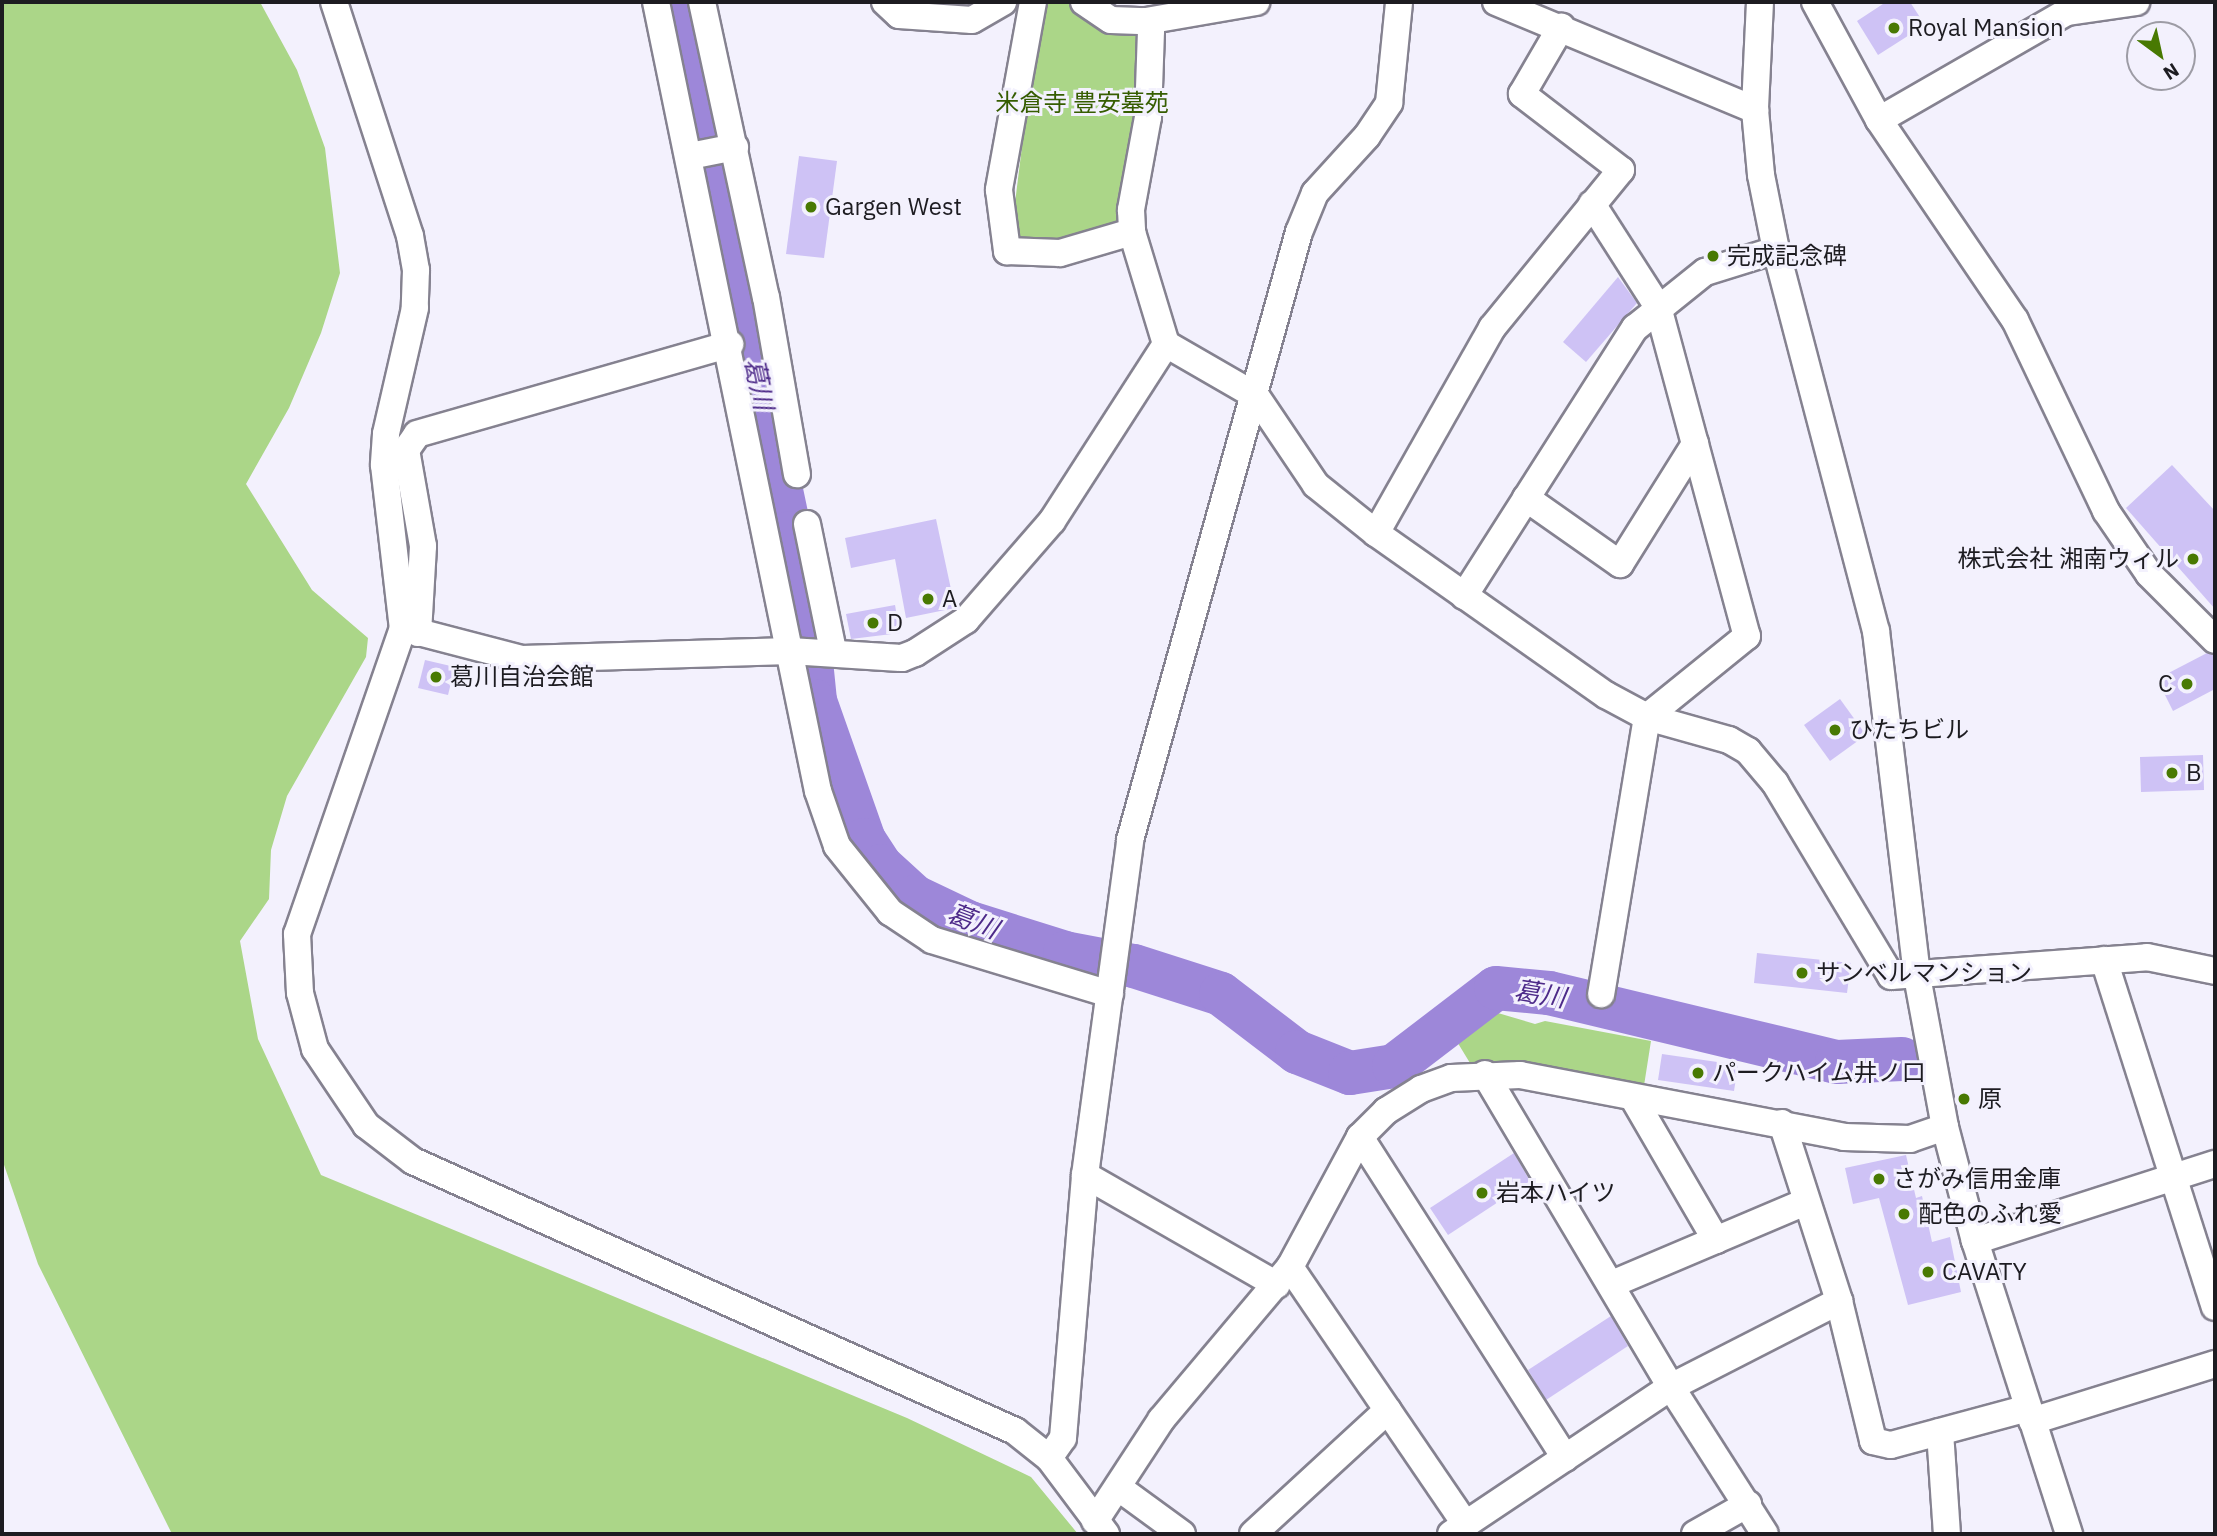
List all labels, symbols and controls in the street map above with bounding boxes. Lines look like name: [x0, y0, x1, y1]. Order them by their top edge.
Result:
place label: Royal Mansion: [1908, 14, 2064, 42]
marker: Royal Mansion: [1886, 20, 1902, 36]
north arrow: [2126, 21, 2196, 91]
text: N: [2159, 58, 2184, 86]
park label: 米倉寺 豊安墓苑: [995, 89, 1169, 117]
place label: Gargen West: [825, 193, 962, 221]
marker: Gargen West: [803, 199, 819, 215]
place label: 完成記念碑: [1727, 242, 1847, 270]
marker: 完成記念碑: [1705, 248, 1721, 264]
water label: 葛川: [738, 355, 780, 413]
place label: 株式会社 湘南ウィル: [1957, 545, 2179, 573]
marker: 株式会社 湘南ウィル: [2185, 551, 2201, 567]
place label: A: [942, 585, 957, 613]
marker: A: [920, 591, 936, 607]
place label: D: [887, 609, 903, 637]
marker: D: [865, 615, 881, 631]
place label: 葛川自治会館: [450, 663, 594, 691]
marker: 葛川自治会館: [428, 669, 444, 685]
place label: C: [2158, 670, 2173, 698]
marker: C: [2179, 676, 2195, 692]
place label: ひたちビル: [1849, 716, 1969, 744]
marker: ひたちビル: [1827, 722, 1843, 738]
place label: B: [2186, 759, 2202, 787]
marker: B: [2164, 765, 2180, 781]
water label: 葛川: [943, 897, 1003, 945]
place label: サンベルマンション: [1816, 959, 2032, 987]
marker: サンベルマンション: [1794, 965, 1810, 981]
water label: 葛川: [1512, 975, 1568, 1013]
place label: パークハイム井ノ口: [1712, 1059, 1928, 1087]
marker: パークハイム井ノ口: [1690, 1065, 1706, 1081]
place label: 原: [1978, 1085, 2002, 1113]
marker: 原: [1956, 1091, 1972, 1107]
place label: さがみ信用金庫: [1893, 1165, 2061, 1193]
marker: さがみ信用金庫: [1871, 1171, 1887, 1187]
place label: 岩本ハイツ: [1496, 1179, 1616, 1207]
marker: 岩本ハイツ: [1474, 1185, 1490, 1201]
place label: 配色のふれ愛: [1918, 1200, 2062, 1228]
marker: 配色のふれ愛: [1896, 1206, 1912, 1222]
place label: CAVATY: [1942, 1258, 2027, 1286]
marker: CAVATY: [1920, 1264, 1936, 1280]

